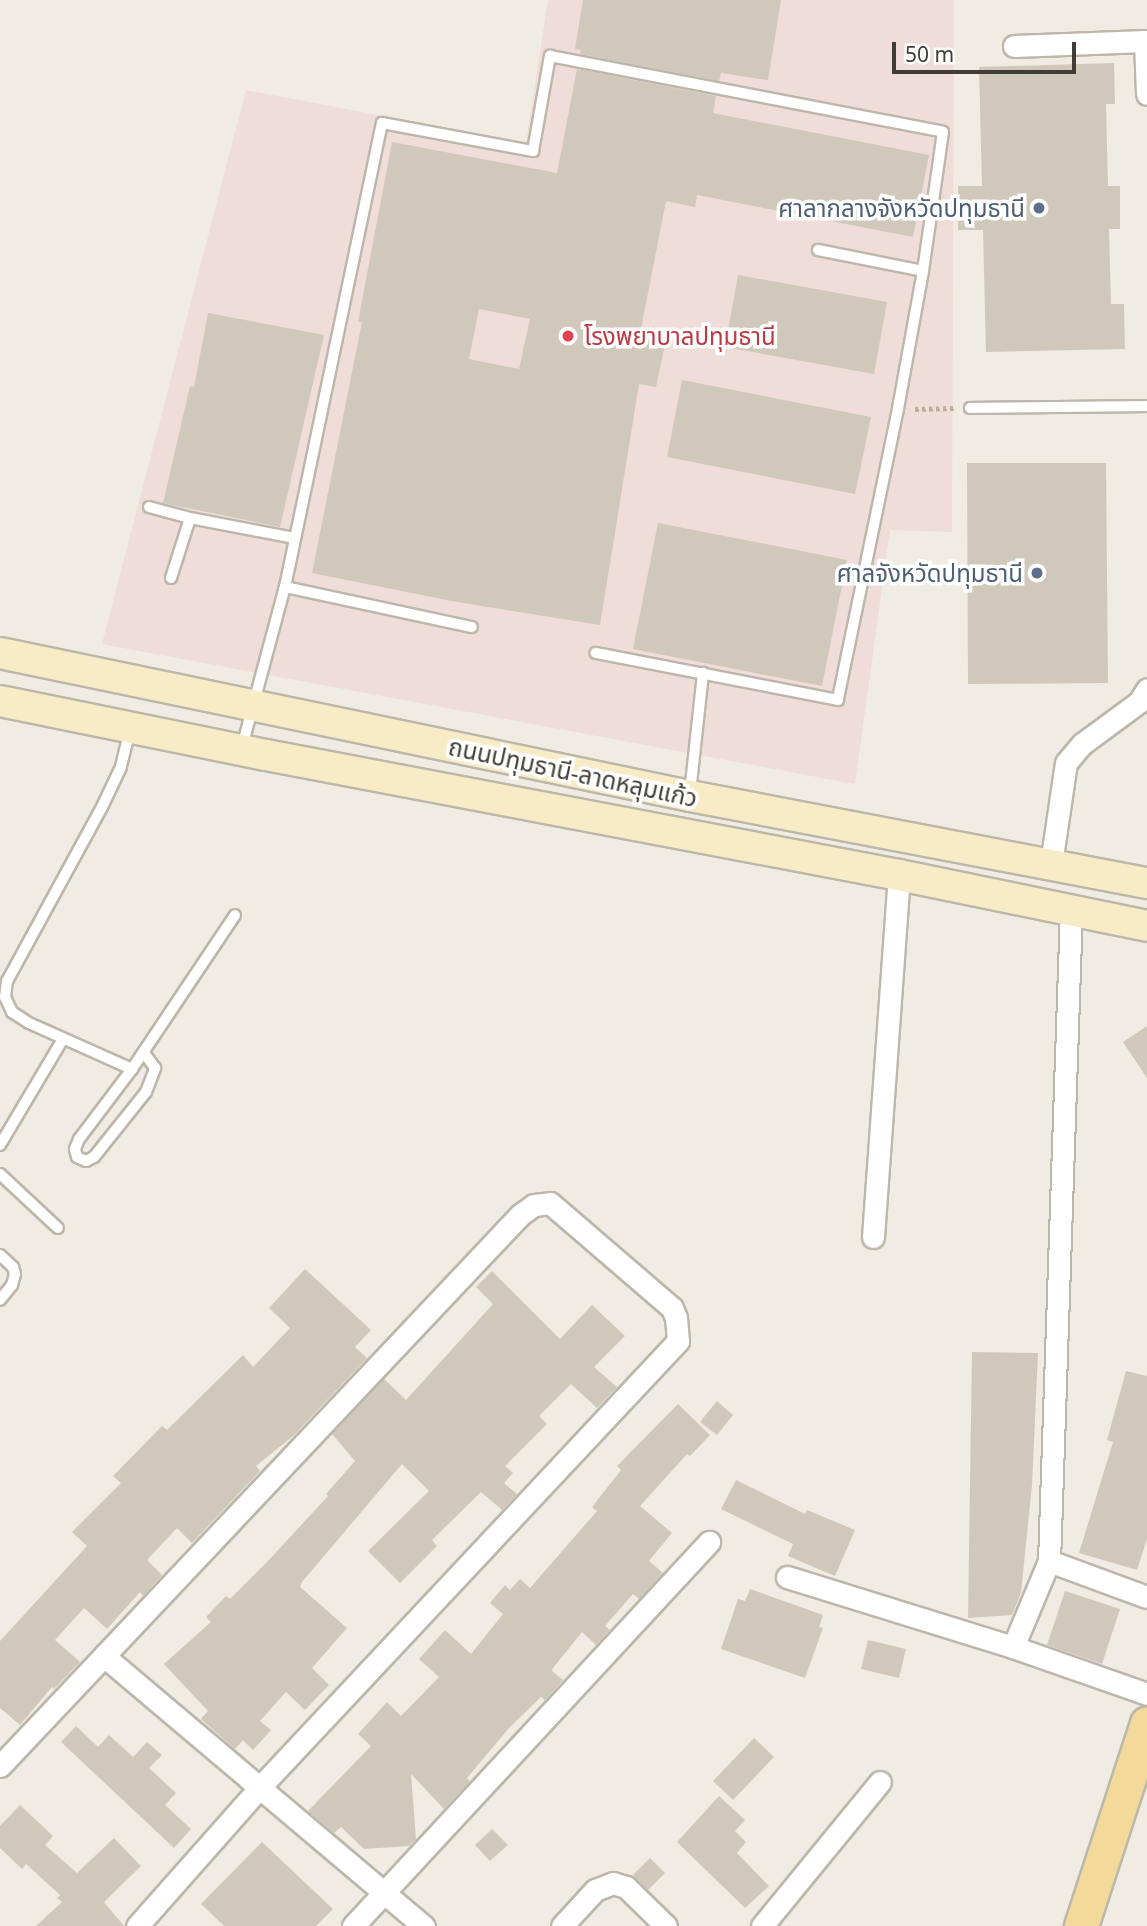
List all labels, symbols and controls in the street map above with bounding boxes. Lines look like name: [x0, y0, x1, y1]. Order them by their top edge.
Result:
scale bar: [895, 28, 1079, 72]
text: 50 m: [905, 40, 954, 68]
place label: ศาลากลางจังหวัดปทุมธานี: [778, 194, 1025, 222]
marker: ศาลากลางจังหวัดปทุมธานี: [1031, 200, 1047, 216]
place label: โรงพยาบาลปทุมธานี: [584, 322, 776, 350]
marker: โรงพยาบาลปทุมธานี: [558, 326, 578, 346]
place label: ศาลจังหวัดปทุมธานี: [837, 559, 1023, 587]
marker: ศาลจังหวัดปทุมธานี: [1029, 565, 1045, 581]
street label: ถนนปทุมธานี-ลาดหลุมแก้ว: [446, 732, 700, 812]

